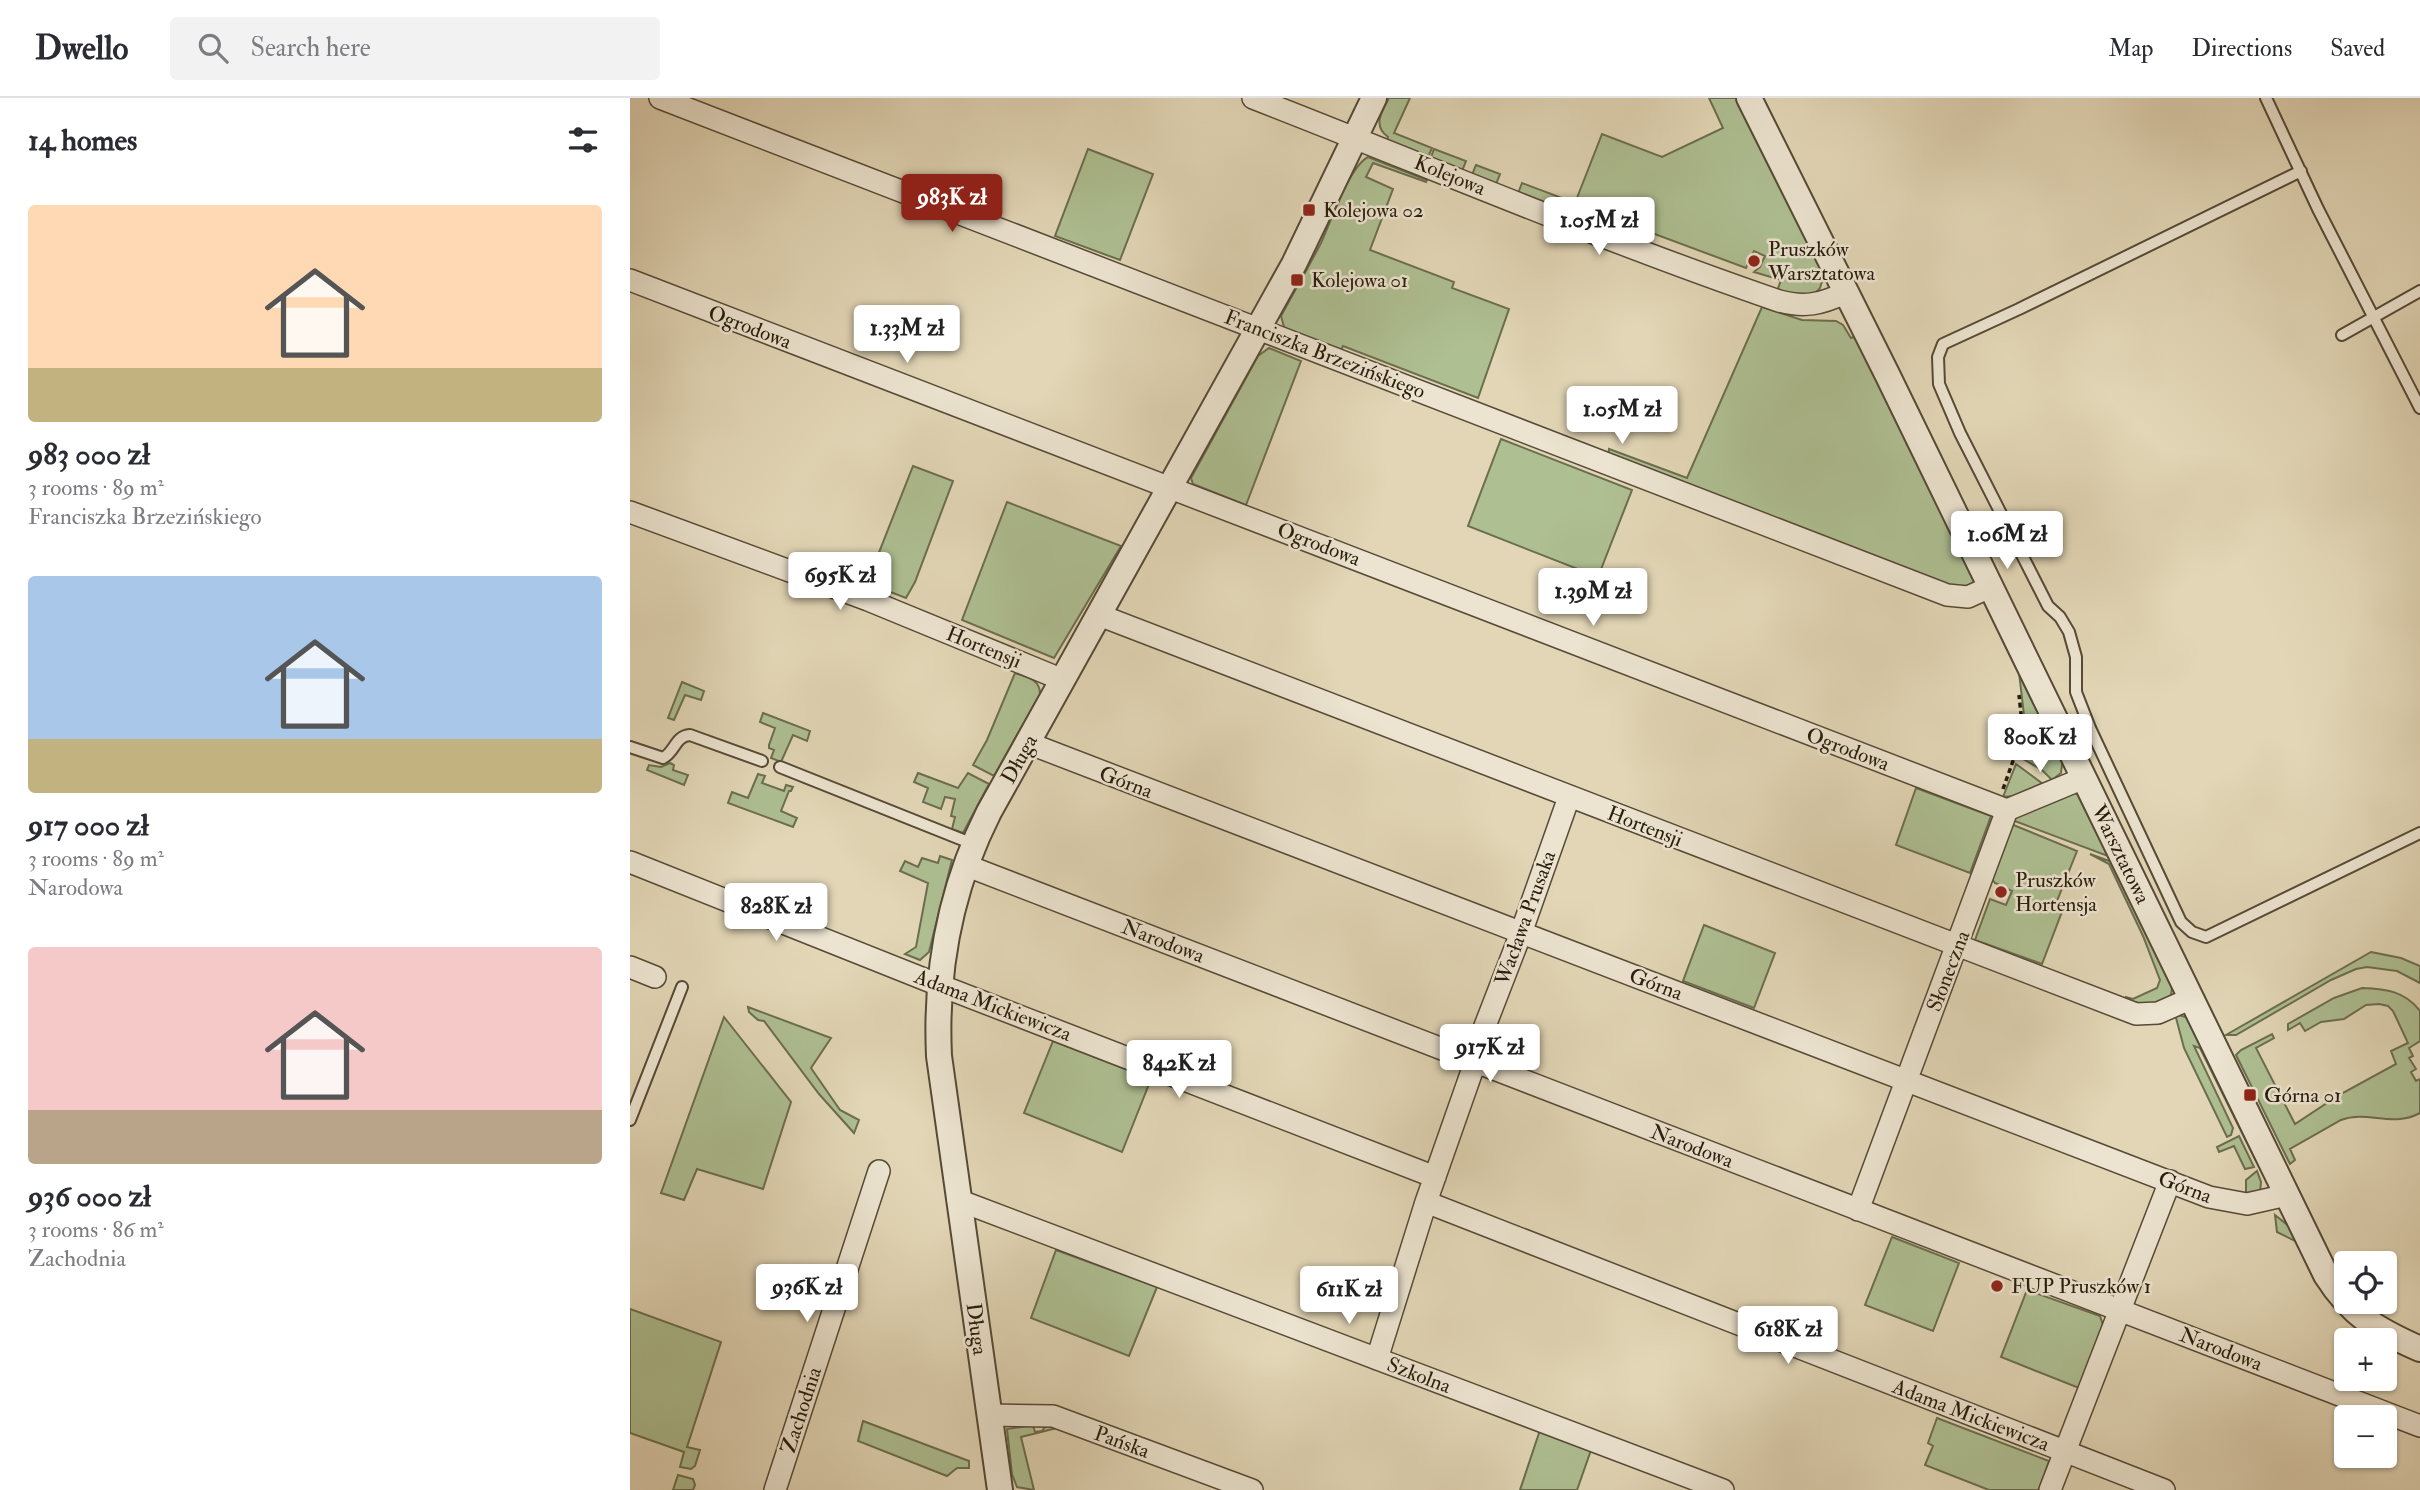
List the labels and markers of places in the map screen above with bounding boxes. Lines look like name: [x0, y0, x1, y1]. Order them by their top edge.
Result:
pin: 983K zł: [887, 174, 1017, 234]
place label: Kolejowa 02: [1323, 197, 1424, 224]
pin: 1.05M zł: [1527, 198, 1671, 257]
marker: Kolejowa 02: [1301, 202, 1317, 218]
place label: Pruszków Warsztatowa: [1767, 236, 1875, 287]
marker: Pruszków Warsztatowa: [1746, 253, 1762, 269]
place label: Kolejowa 01: [1311, 267, 1408, 294]
marker: Kolejowa 01: [1289, 272, 1305, 288]
pin: 1.33M zł: [835, 306, 979, 365]
pin: 1.05M zł: [1550, 386, 1694, 446]
pin: 1.06M zł: [1935, 512, 2079, 571]
pin: 695K zł: [775, 552, 905, 612]
pin: 1.39M zł: [1521, 568, 1665, 628]
pin: 800K zł: [1975, 714, 2105, 774]
place label: Pruszków Hortensja: [2015, 867, 2097, 918]
pin: 828K zł: [711, 884, 841, 943]
marker: Pruszków Hortensja: [1993, 884, 2009, 900]
pin: 917K zł: [1425, 1024, 1555, 1084]
pin: 842K zł: [1114, 1040, 1244, 1100]
place label: Górna 01: [2264, 1082, 2342, 1109]
marker: Górna 01: [2242, 1087, 2258, 1103]
pin: 936K zł: [742, 1264, 872, 1324]
pin: 611K zł: [1284, 1266, 1414, 1326]
place label: FUP Pruszków 1: [2011, 1273, 2151, 1300]
marker: FUP Pruszków 1: [1989, 1278, 2005, 1294]
pin: 618K zł: [1723, 1306, 1853, 1366]

